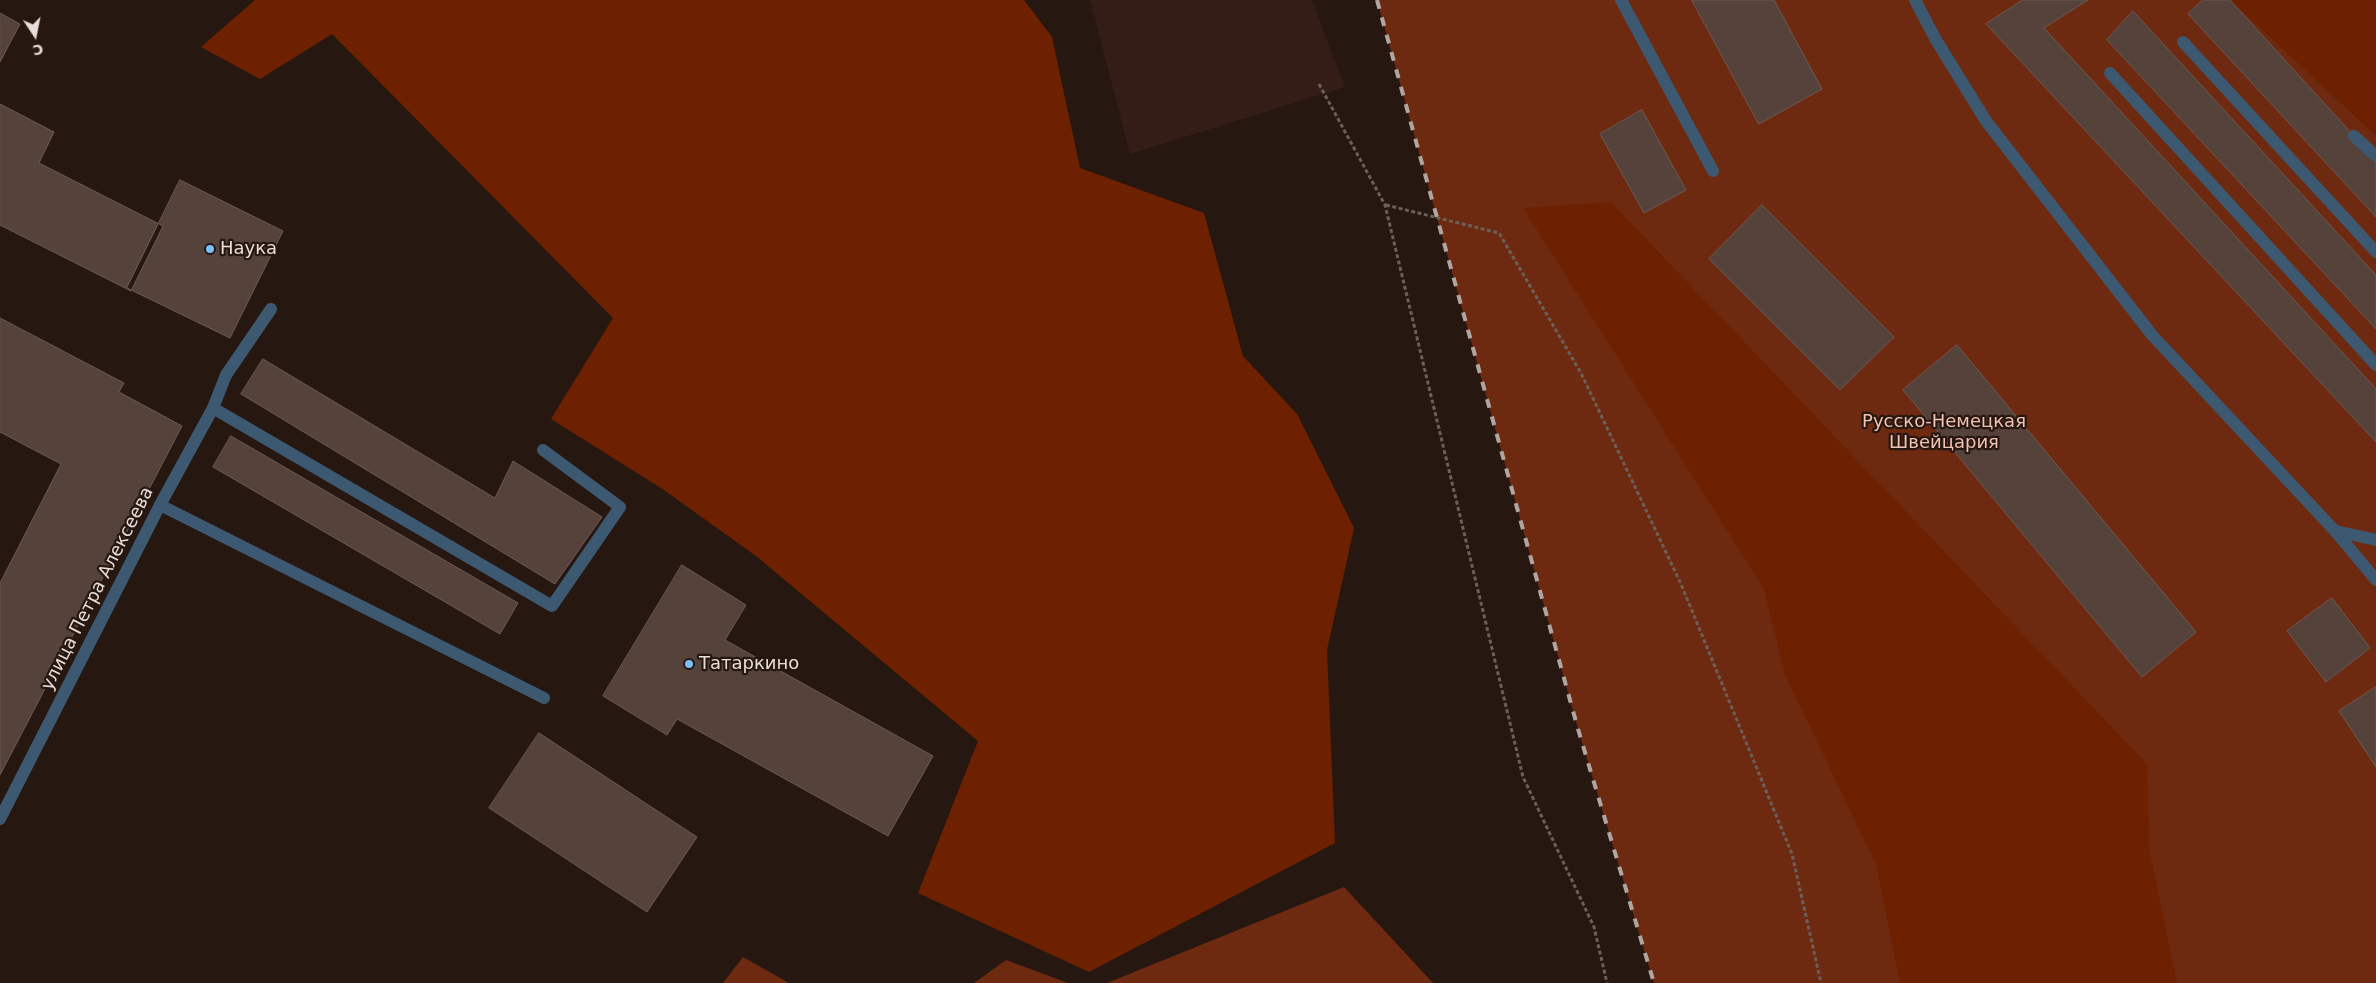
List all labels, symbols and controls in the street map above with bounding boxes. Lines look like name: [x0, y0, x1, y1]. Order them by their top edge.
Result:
north arrow: [10, 10, 60, 60]
text: С: [31, 41, 44, 59]
place label: Наука: [220, 238, 277, 260]
marker: Наука: [204, 243, 216, 255]
park label: Русско-Немецкая Швейцария: [1862, 411, 2026, 454]
street label: улица Петра Алексеева: [37, 484, 159, 694]
place label: Татаркино: [699, 653, 799, 675]
marker: Татаркино: [683, 658, 695, 670]

